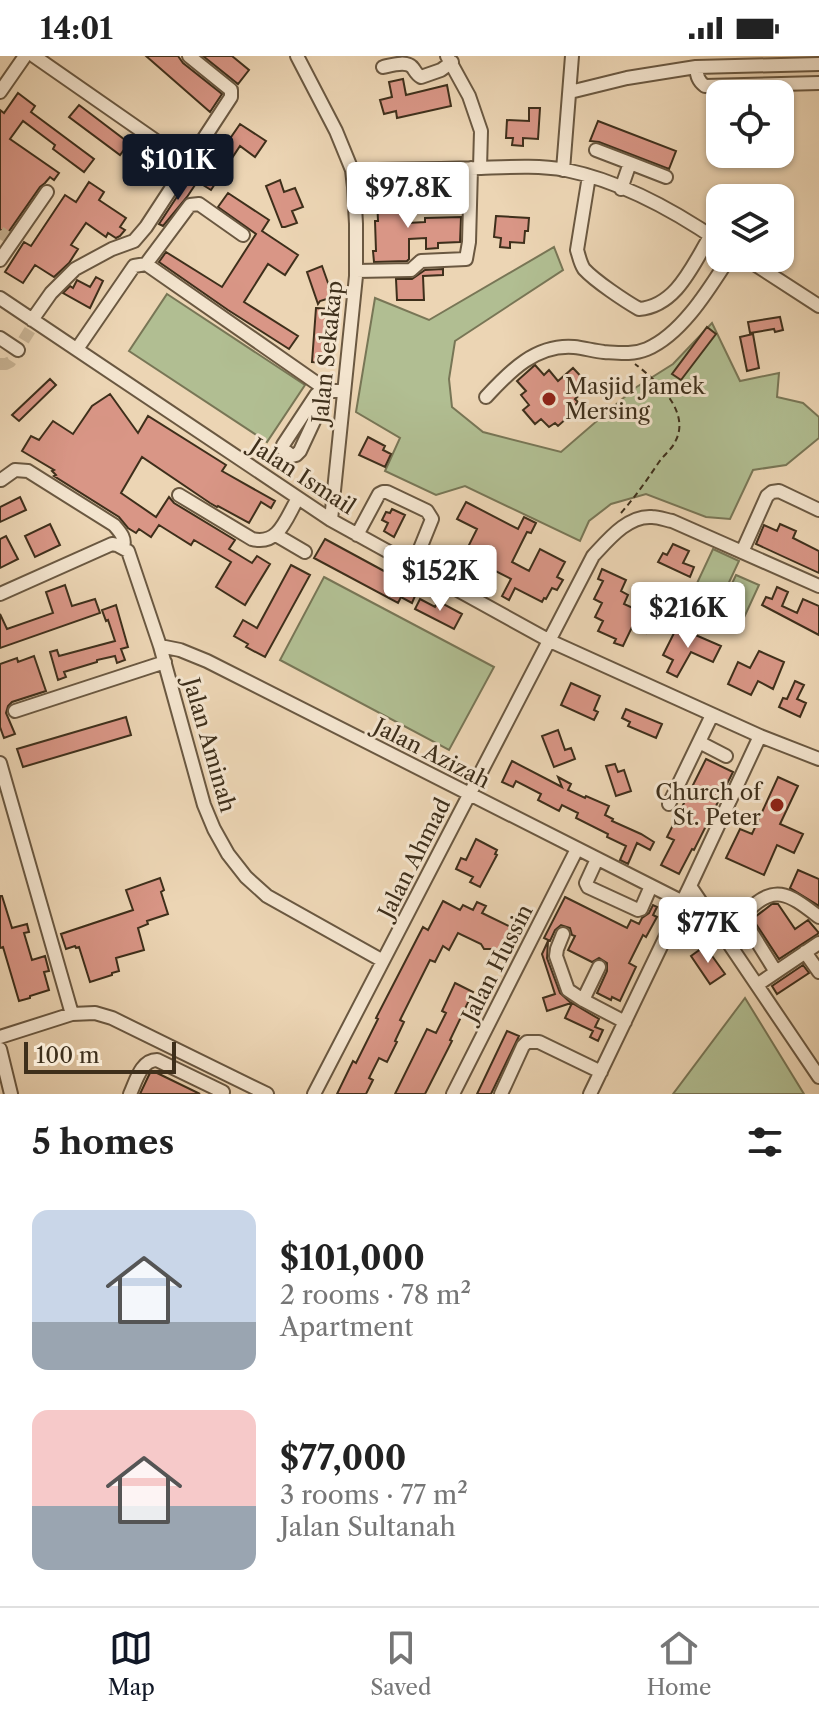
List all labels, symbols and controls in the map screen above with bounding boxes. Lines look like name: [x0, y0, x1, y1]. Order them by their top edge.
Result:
text: 14:01: [40, 10, 113, 47]
map controls: [706, 80, 794, 272]
button: locate: [706, 80, 794, 168]
pin: $101K: [122, 134, 234, 202]
text: $101K: [140, 144, 216, 176]
pin: $97.8K: [343, 162, 473, 230]
text: $97.8K: [365, 172, 451, 204]
button: layers: [706, 184, 794, 272]
street label: Jalan Sekakap: [306, 279, 348, 428]
place label: Masjid Jamek Mersing: [565, 373, 706, 425]
marker: Masjid Jamek Mersing: [540, 390, 558, 408]
street label: Jalan Ismail: [243, 431, 361, 521]
pin: $152K: [384, 545, 496, 613]
text: $152K: [402, 555, 478, 587]
pin: $216K: [632, 582, 744, 650]
text: $216K: [649, 592, 727, 624]
street label: Jalan Aminah: [177, 672, 242, 816]
street label: Jalan Azizah: [366, 711, 495, 794]
place label: Church of St. Peter: [655, 779, 764, 831]
street label: Jalan Ahmad: [371, 793, 456, 926]
marker: Church of St. Peter: [768, 796, 786, 814]
pin: $77K: [661, 897, 755, 965]
street label: Jalan Hussin: [455, 900, 539, 1029]
text: $77K: [677, 907, 739, 939]
scale bar: [24, 1038, 176, 1074]
text: 100 m: [36, 1042, 99, 1069]
icon: filters: [743, 1120, 787, 1164]
text: 5 homes: [32, 1121, 174, 1163]
text: $101,000: [280, 1237, 425, 1279]
icon: home: [96, 1242, 192, 1338]
text: 2 rooms · 78 m²: [280, 1279, 471, 1311]
text: Apartment: [280, 1311, 413, 1343]
text: $77,000: [280, 1437, 407, 1479]
icon: home: [96, 1442, 192, 1538]
text: 3 rooms · 77 m²: [280, 1479, 468, 1511]
text: Jalan Sultanah: [280, 1511, 456, 1543]
tab: Map: [108, 1626, 155, 1701]
tab: Saved: [370, 1626, 431, 1701]
tab: Home: [647, 1626, 711, 1701]

